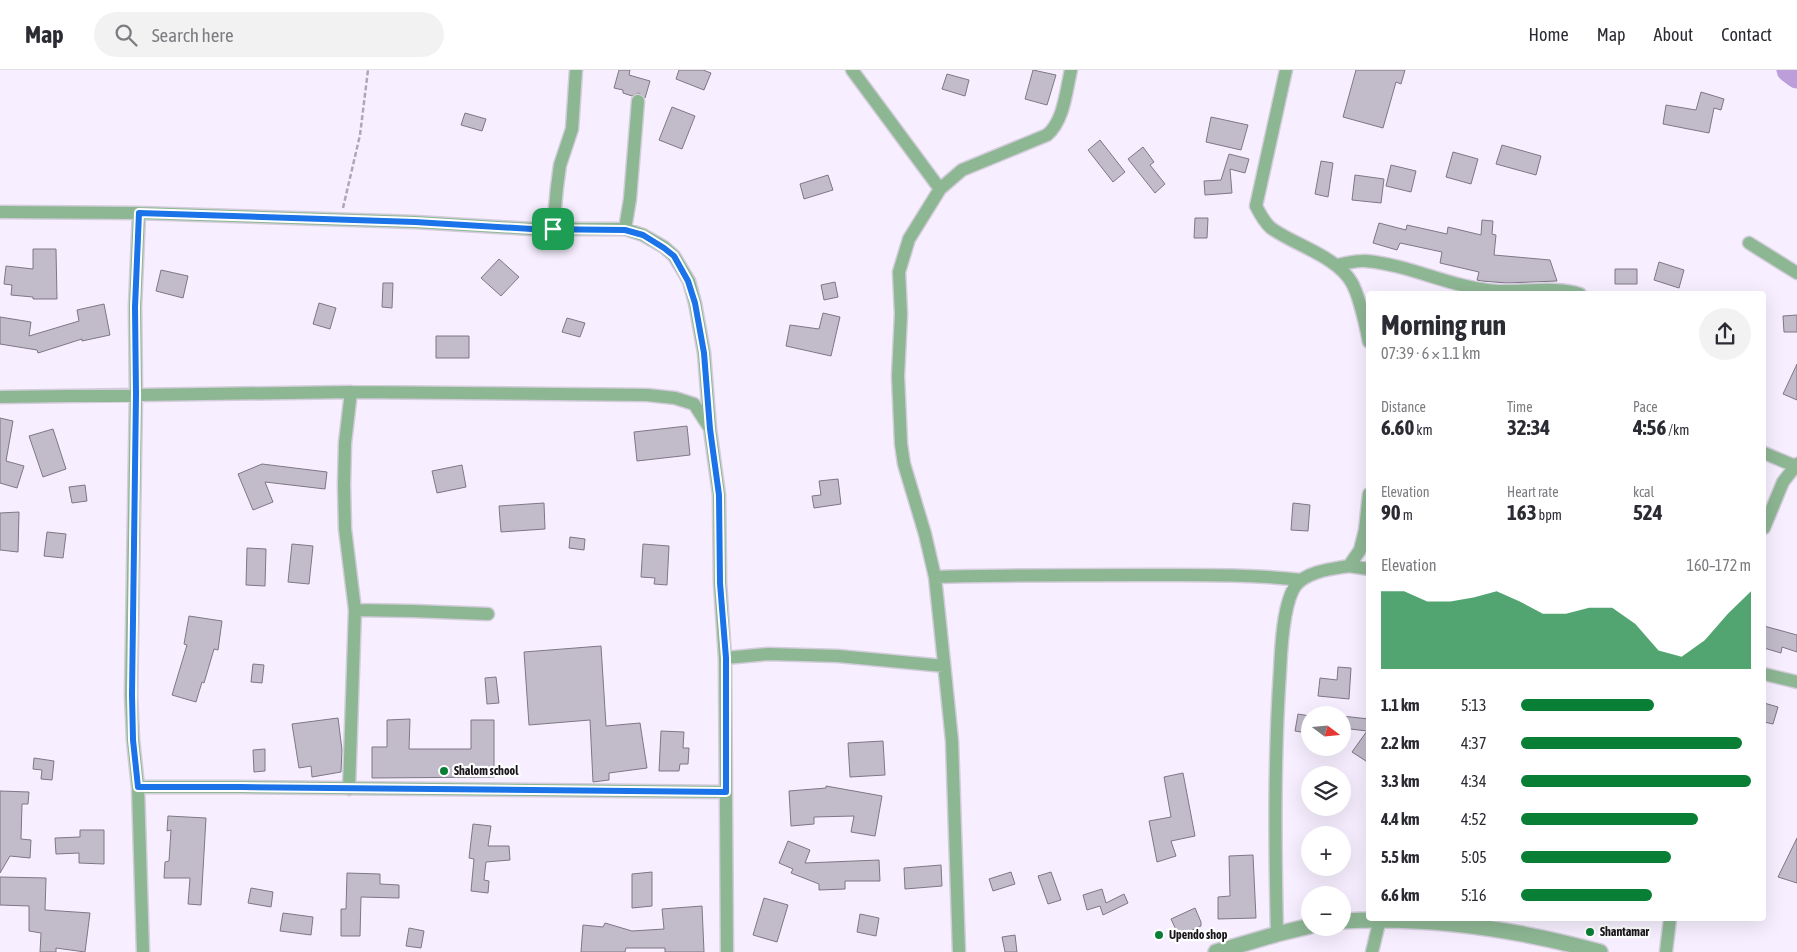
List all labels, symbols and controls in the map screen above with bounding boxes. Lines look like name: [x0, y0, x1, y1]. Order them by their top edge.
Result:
search box: [94, 12, 444, 57]
text: Map: [25, 21, 64, 48]
icon: search: [112, 21, 140, 49]
text: Search here: [152, 24, 234, 46]
text: Home: [1529, 24, 1569, 45]
text: Map: [1597, 24, 1626, 45]
text: About: [1654, 24, 1693, 45]
text: Contact: [1721, 24, 1772, 45]
pin: [532, 208, 574, 250]
icon: arrive: [539, 215, 567, 243]
button: share: [1699, 308, 1751, 360]
text: Morning run: [1381, 309, 1506, 341]
text: 07:39 · 6 × 1.1 km: [1381, 344, 1481, 362]
text: Distance: [1381, 399, 1426, 415]
text: Time: [1507, 399, 1533, 415]
text: Pace: [1633, 399, 1658, 415]
text: 6.60: [1381, 415, 1414, 439]
text: 32:34: [1507, 415, 1550, 439]
text: 4:56: [1633, 415, 1666, 439]
text: km: [1414, 422, 1433, 438]
text: /km: [1666, 422, 1689, 438]
text: Elevation: [1381, 484, 1430, 500]
text: Heart rate: [1507, 484, 1559, 500]
text: kcal: [1633, 484, 1654, 500]
text: 90: [1381, 500, 1401, 524]
text: 163: [1507, 500, 1537, 524]
text: 524: [1633, 500, 1663, 524]
text: m: [1401, 507, 1413, 523]
text: bpm: [1537, 507, 1562, 523]
text: Elevation: [1381, 556, 1436, 574]
text: 160–172 m: [1687, 556, 1751, 574]
text: 1.1 km: [1381, 696, 1420, 714]
text: 5:13: [1461, 696, 1486, 714]
north arrow: [1301, 706, 1351, 756]
map controls: [1301, 706, 1351, 936]
text: 2.2 km: [1381, 734, 1420, 752]
text: 4:37: [1461, 734, 1486, 752]
place label: Shalom school: [454, 764, 519, 778]
marker: Shalom school: [438, 765, 450, 777]
button: layers: [1301, 766, 1351, 816]
text: 3.3 km: [1381, 772, 1420, 790]
text: 4:34: [1461, 772, 1486, 790]
text: 4.4 km: [1381, 810, 1420, 828]
text: 4:52: [1461, 810, 1486, 828]
button: +: [1301, 826, 1351, 876]
text: 5.5 km: [1381, 848, 1420, 866]
text: 5:05: [1461, 848, 1487, 866]
button: −: [1301, 886, 1351, 936]
text: 6.6 km: [1381, 886, 1420, 904]
text: 5:16: [1461, 886, 1486, 904]
place label: Shantamar: [1600, 925, 1650, 939]
marker: Shantamar: [1584, 926, 1596, 938]
place label: Upendo shop: [1169, 928, 1228, 942]
marker: Upendo shop: [1153, 929, 1165, 941]

